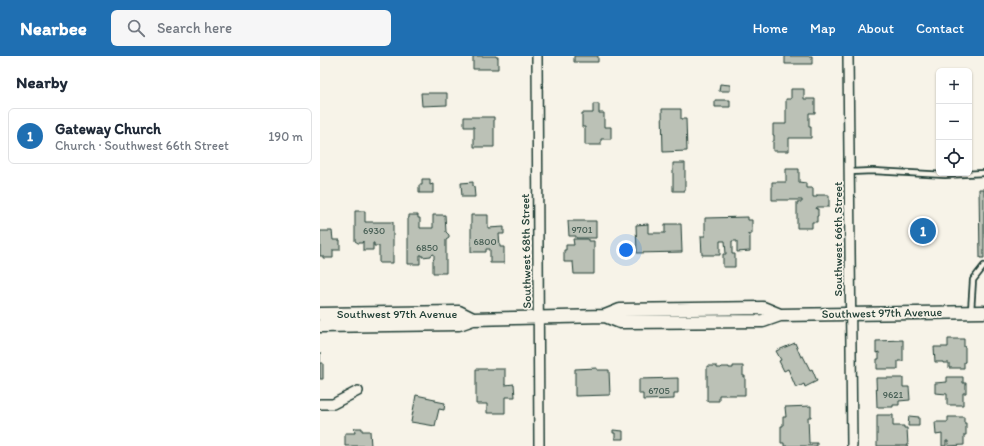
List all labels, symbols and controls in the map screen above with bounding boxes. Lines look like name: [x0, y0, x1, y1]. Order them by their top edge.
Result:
search box: [111, 10, 391, 46]
text: Nearbee: [20, 17, 87, 40]
icon: search: [125, 17, 147, 39]
text: Search here: [157, 19, 232, 37]
text: Home: [753, 20, 788, 37]
text: Map: [810, 20, 836, 37]
text: About: [858, 20, 894, 37]
text: Contact: [916, 20, 964, 37]
map controls: [936, 68, 972, 176]
button: +: [936, 68, 972, 104]
text: Nearby: [16, 72, 68, 92]
button: −: [936, 104, 972, 140]
text: Gateway Church: [55, 120, 161, 138]
text: 1: [27, 129, 33, 144]
text: 190 m: [268, 129, 303, 144]
text: Church · Southwest 66th Street: [55, 138, 229, 153]
button: locate: [936, 140, 972, 176]
street label: Southwest 66th Street: [831, 181, 845, 296]
street label: Southwest 68th Street: [518, 193, 534, 309]
pin: 1: [910, 216, 936, 246]
house number: 9701: [572, 223, 593, 236]
house number: 6930: [363, 224, 385, 237]
house number: 6800: [473, 235, 497, 248]
your location: [616, 240, 636, 260]
house number: 6850: [416, 241, 438, 254]
street label: Southwest 97th Avenue: [822, 305, 943, 321]
street label: Southwest 97th Avenue: [337, 307, 457, 321]
house number: 6705: [648, 384, 670, 397]
house number: 9621: [883, 388, 904, 401]

